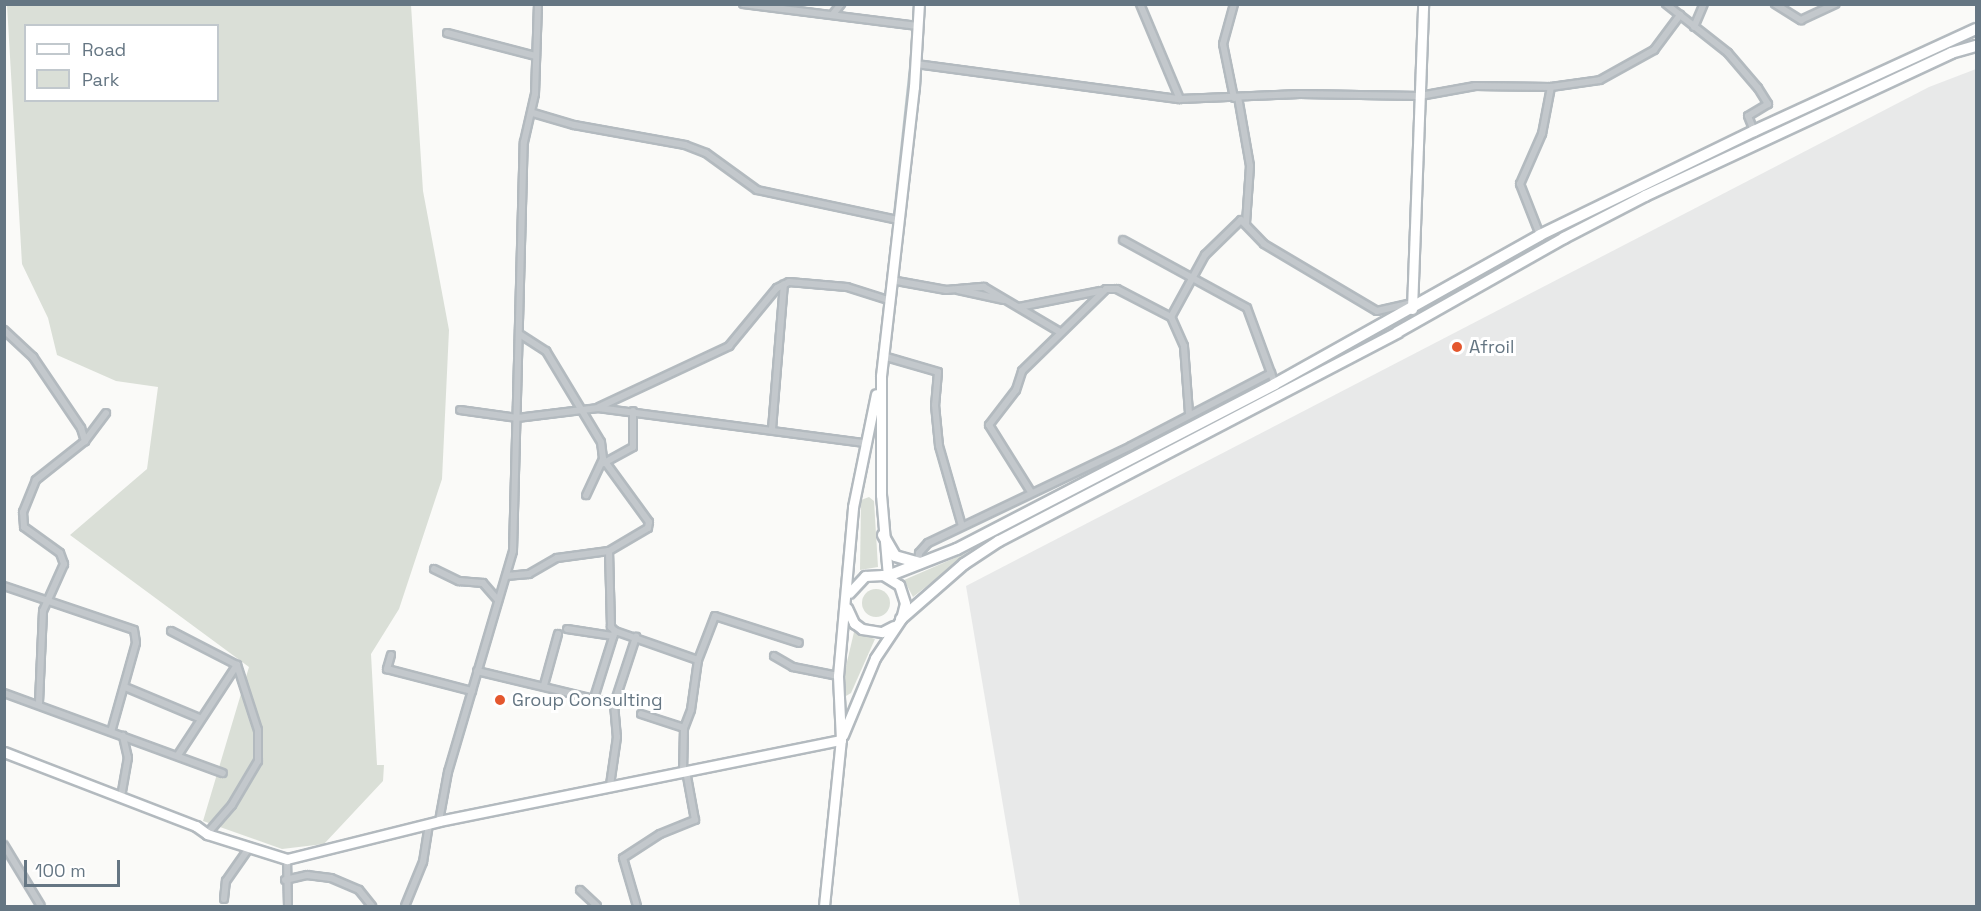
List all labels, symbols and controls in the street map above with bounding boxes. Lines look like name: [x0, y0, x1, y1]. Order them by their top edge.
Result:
legend: [24, 24, 219, 102]
text: Road: [82, 38, 126, 61]
text: Park: [82, 68, 119, 91]
place label: Afroil: [1469, 336, 1514, 358]
marker: Afroil: [1450, 340, 1464, 354]
place label: Group Consulting: [512, 689, 663, 711]
marker: Group Consulting: [493, 693, 507, 707]
scale bar: [27, 848, 123, 886]
text: 100 m: [35, 859, 86, 882]

